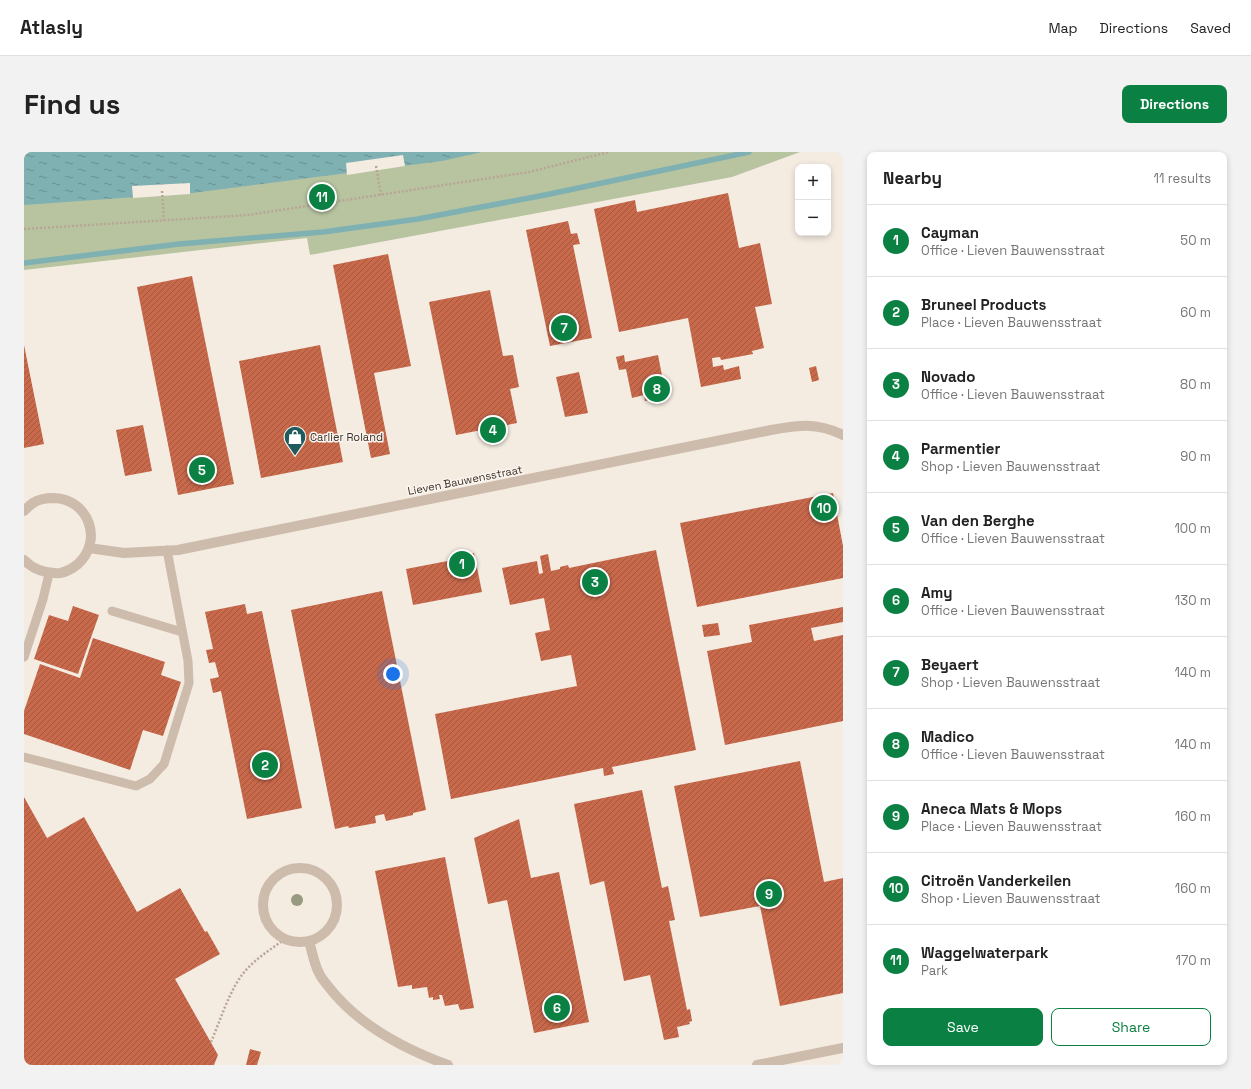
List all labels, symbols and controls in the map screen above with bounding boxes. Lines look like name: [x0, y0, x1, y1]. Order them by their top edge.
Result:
text: Atlasly: [20, 15, 83, 40]
text: Map: [1048, 19, 1078, 37]
text: Directions: [1100, 19, 1168, 37]
text: Saved: [1190, 19, 1231, 37]
button: Directions: [1122, 85, 1227, 123]
text: Find us: [24, 86, 121, 122]
map controls: [795, 164, 831, 236]
button: +: [795, 164, 831, 200]
text: Nearby: [883, 167, 942, 189]
text: 11 results: [1154, 170, 1211, 187]
pin: 11: [309, 182, 335, 212]
button: −: [795, 200, 831, 236]
text: Cayman: [921, 223, 979, 242]
text: 1: [893, 232, 899, 249]
text: 50 m: [1180, 232, 1211, 249]
text: Office · Lieven Bauwensstraat: [921, 242, 1105, 259]
text: Bruneel Products: [921, 295, 1046, 314]
text: 2: [892, 304, 900, 321]
text: 60 m: [1180, 304, 1211, 321]
pin: 7: [551, 313, 577, 343]
text: Place · Lieven Bauwensstraat: [921, 314, 1102, 331]
text: Novado: [921, 367, 975, 386]
pin: 8: [644, 374, 670, 404]
text: 3: [892, 376, 900, 393]
text: 80 m: [1180, 376, 1211, 393]
text: Office · Lieven Bauwensstraat: [921, 386, 1105, 403]
pin: 4: [480, 415, 506, 445]
shop icon: Carlier Roland: [282, 424, 308, 457]
place label: Carlier Roland: [310, 430, 383, 444]
text: Parmentier: [921, 439, 1000, 458]
text: 4: [892, 448, 900, 465]
text: 90 m: [1180, 448, 1211, 465]
pin: 5: [189, 455, 215, 485]
text: Shop · Lieven Bauwensstraat: [921, 458, 1100, 475]
street label: Lieven Bauwensstraat: [406, 462, 524, 498]
pin: 10: [811, 493, 837, 523]
text: Van den Berghe: [921, 511, 1035, 530]
text: 5: [892, 520, 900, 537]
text: 100 m: [1174, 520, 1211, 537]
text: Office · Lieven Bauwensstraat: [921, 530, 1105, 547]
pin: 1: [449, 549, 475, 579]
pin: 3: [582, 567, 608, 597]
text: Amy: [921, 583, 952, 602]
text: 6: [892, 592, 900, 609]
text: 130 m: [1175, 592, 1211, 609]
text: Office · Lieven Bauwensstraat: [921, 602, 1105, 619]
text: Beyaert: [921, 655, 979, 674]
your location: [383, 664, 403, 684]
text: 7: [892, 664, 900, 681]
text: 140 m: [1175, 664, 1211, 681]
text: Shop · Lieven Bauwensstraat: [921, 674, 1100, 691]
text: Madico: [921, 727, 974, 746]
text: 8: [892, 736, 900, 753]
text: 140 m: [1175, 736, 1211, 753]
text: Office · Lieven Bauwensstraat: [921, 746, 1105, 763]
pin: 2: [252, 750, 278, 780]
text: Aneca Mats & Mops: [921, 799, 1062, 818]
text: 9: [892, 808, 900, 825]
text: 160 m: [1175, 808, 1211, 825]
text: Place · Lieven Bauwensstraat: [921, 818, 1102, 835]
text: Citroën Vanderkeilen: [921, 871, 1071, 890]
pin: 9: [756, 879, 782, 909]
text: 10: [889, 880, 903, 897]
text: 160 m: [1175, 880, 1211, 897]
text: Shop · Lieven Bauwensstraat: [921, 890, 1100, 907]
text: Waggelwaterpark: [921, 943, 1048, 962]
text: 11: [890, 952, 902, 969]
text: 170 m: [1175, 952, 1211, 969]
text: Park: [921, 962, 948, 979]
pin: 6: [544, 993, 570, 1023]
button: Save: [883, 1008, 1043, 1046]
button: Share: [1051, 1008, 1211, 1046]

